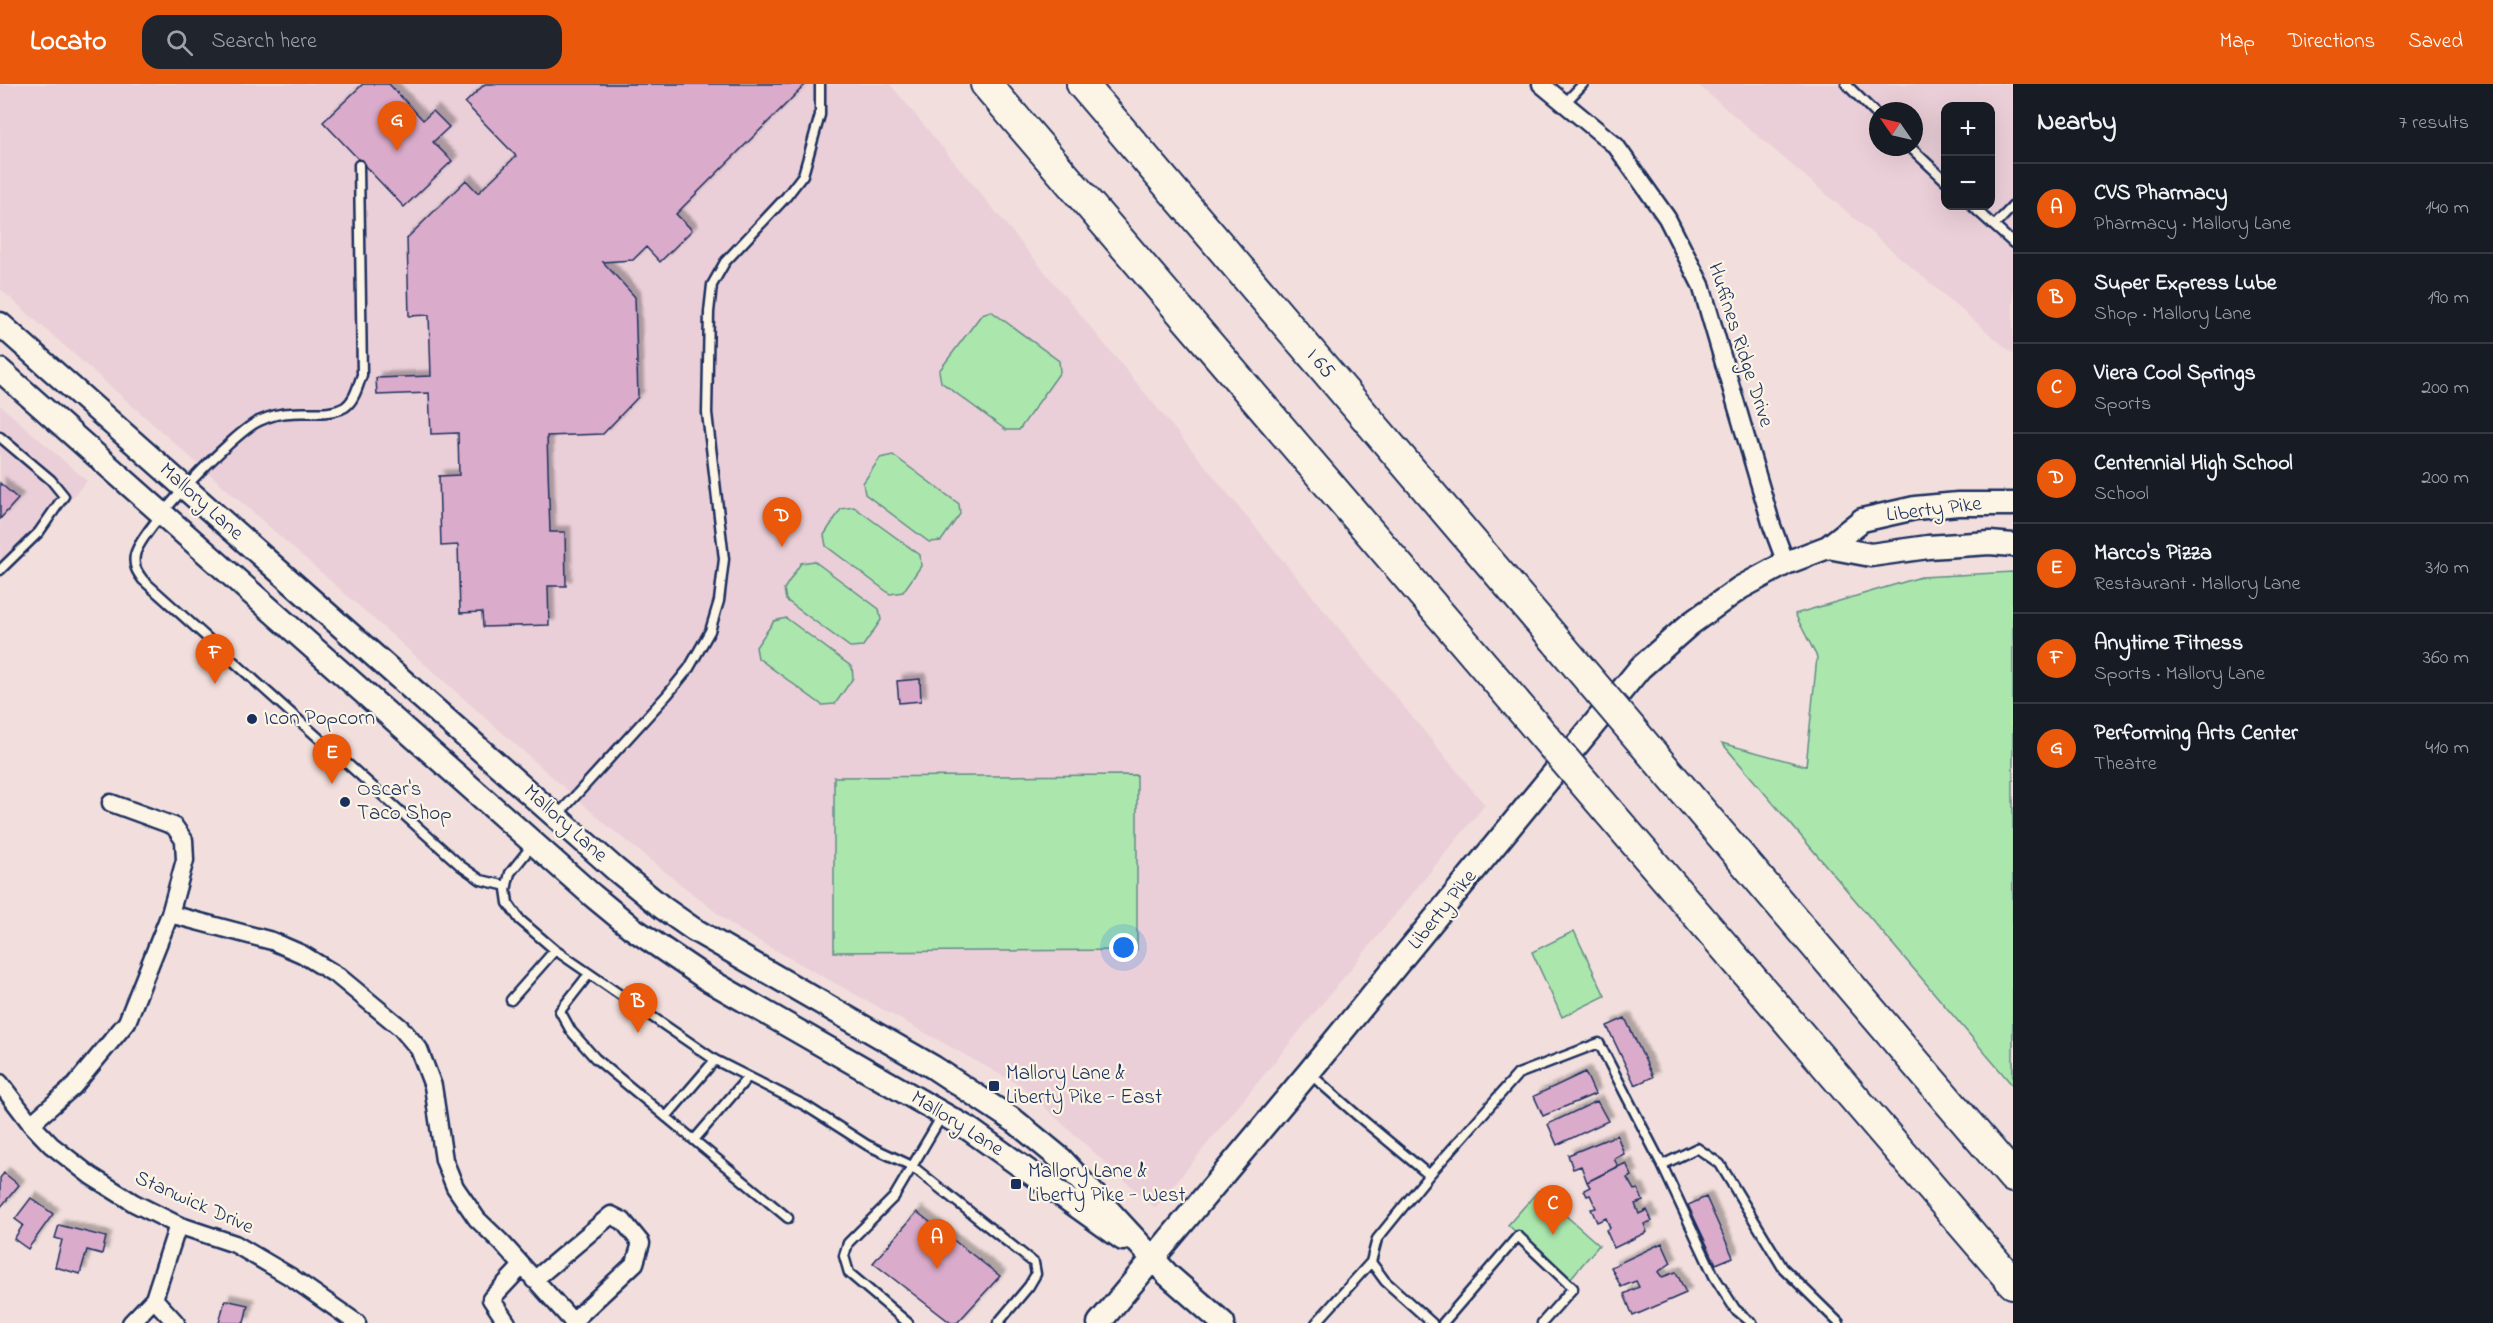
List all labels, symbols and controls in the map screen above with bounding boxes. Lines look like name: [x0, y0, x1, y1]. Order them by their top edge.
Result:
search box: [142, 15, 562, 69]
text: Locato: [30, 22, 106, 63]
icon: search: [163, 26, 196, 59]
text: Search here: [211, 26, 317, 58]
text: Map: [2219, 27, 2255, 57]
text: Directions: [2288, 27, 2375, 57]
text: Saved: [2408, 27, 2463, 57]
pin: G: [378, 101, 416, 151]
north arrow: [1869, 102, 1923, 156]
map controls: [1941, 102, 1995, 210]
button: +: [1941, 102, 1995, 156]
text: Nearby: [2037, 104, 2116, 142]
text: 7 results: [2399, 109, 2469, 138]
button: −: [1941, 156, 1995, 210]
text: CVS Pharmacy: [2094, 178, 2228, 210]
text: A: [2050, 194, 2063, 223]
text: 140 m: [2425, 194, 2469, 223]
text: Pharmacy · Mallory Lane: [2094, 210, 2291, 239]
street label: Huffines Ridge Drive: [1697, 259, 1781, 432]
text: Super Express Lube: [2094, 268, 2277, 300]
text: B: [2050, 284, 2063, 313]
text: 190 m: [2427, 284, 2469, 313]
text: Shop · Mallory Lane: [2094, 300, 2251, 329]
street label: I 65: [1298, 342, 1342, 386]
text: Viera Cool Springs: [2094, 358, 2256, 390]
text: C: [2051, 374, 2062, 403]
text: 200 m: [2421, 374, 2469, 403]
text: Sports: [2094, 390, 2151, 419]
text: Centennial High School: [2094, 448, 2293, 480]
street label: Mallory Lane: [151, 456, 250, 550]
text: D: [2049, 464, 2064, 493]
text: 200 m: [2421, 464, 2469, 493]
text: School: [2094, 480, 2149, 509]
street label: Liberty Pike: [1885, 489, 1984, 533]
pin: D: [762, 498, 802, 547]
text: Marco's Pizza: [2094, 538, 2212, 570]
text: E: [2050, 554, 2063, 583]
text: 310 m: [2425, 554, 2469, 583]
text: Restaurant · Mallory Lane: [2094, 570, 2300, 599]
text: Anytime Fitness: [2094, 628, 2243, 660]
pin: F: [196, 634, 234, 684]
text: F: [2050, 644, 2063, 673]
text: 360 m: [2423, 644, 2469, 673]
text: Sports · Mallory Lane: [2094, 660, 2265, 689]
place label: Icon Popcorn: [264, 704, 375, 734]
marker: Icon Popcorn: [245, 712, 259, 726]
text: Performing Arts Center: [2094, 718, 2298, 750]
pin: E: [312, 734, 352, 784]
text: G: [2050, 734, 2063, 763]
text: 410 m: [2425, 734, 2469, 763]
text: Theatre: [2094, 750, 2157, 779]
place label: Oscar's Taco Shop: [357, 775, 452, 829]
street label: Mallory Lane: [515, 778, 614, 872]
marker: Oscar's Taco Shop: [338, 795, 352, 809]
street label: Liberty Pike: [1401, 863, 1487, 958]
your location: [1109, 933, 1138, 962]
pin: B: [618, 984, 658, 1033]
place label: Mallory Lane & Liberty Pike - East: [1006, 1059, 1162, 1115]
marker: Mallory Lane & Liberty Pike - East: [987, 1079, 1001, 1093]
street label: Mallory Lane: [904, 1084, 1010, 1166]
place label: Mallory Lane & Liberty Pike - West: [1028, 1157, 1186, 1213]
street label: Stanwick Drive: [130, 1163, 259, 1243]
marker: Mallory Lane & Liberty Pike - West: [1009, 1177, 1023, 1191]
pin: C: [1534, 1186, 1572, 1235]
pin: A: [918, 1220, 956, 1269]

